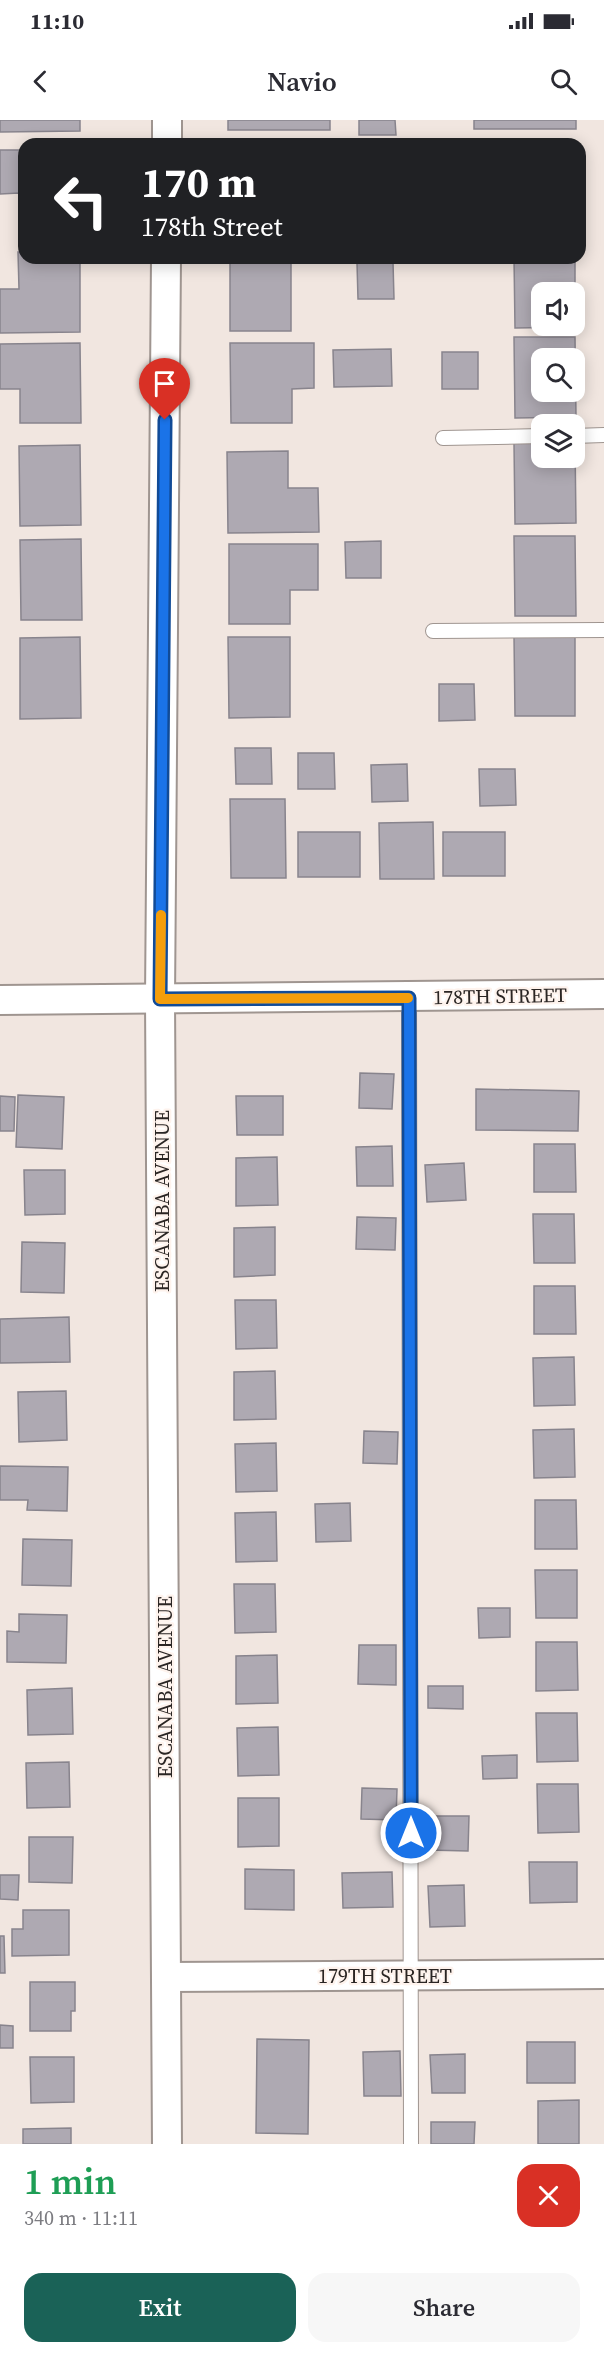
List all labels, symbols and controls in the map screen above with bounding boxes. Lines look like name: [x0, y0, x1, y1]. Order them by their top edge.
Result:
text: 11:10: [30, 6, 84, 36]
text: Navio: [267, 63, 337, 100]
icon: back: [24, 65, 57, 98]
icon: search: [547, 65, 580, 98]
text: 170 m: [141, 153, 256, 211]
icon: left: [42, 162, 120, 240]
text: 178th Street: [141, 208, 283, 245]
map controls: [531, 282, 585, 468]
button: sound: [531, 282, 585, 336]
button: search: [531, 348, 585, 402]
pin: [139, 358, 190, 420]
icon: arrive: [148, 367, 181, 400]
button: layers: [531, 414, 585, 468]
street label: 178TH STREET: [433, 981, 567, 1011]
street label: ESCANABA AVENUE: [148, 1110, 176, 1292]
street label: ESCANABA AVENUE: [151, 1596, 179, 1778]
position arrow: [379, 1801, 443, 1865]
street label: 179TH STREET: [318, 1962, 452, 1990]
text: 1 min: [24, 2157, 116, 2206]
button: close: [517, 2164, 580, 2227]
text: 340 m · 11:11: [24, 2204, 138, 2232]
button: Exit: [24, 2273, 296, 2342]
button: Share: [308, 2273, 580, 2342]

